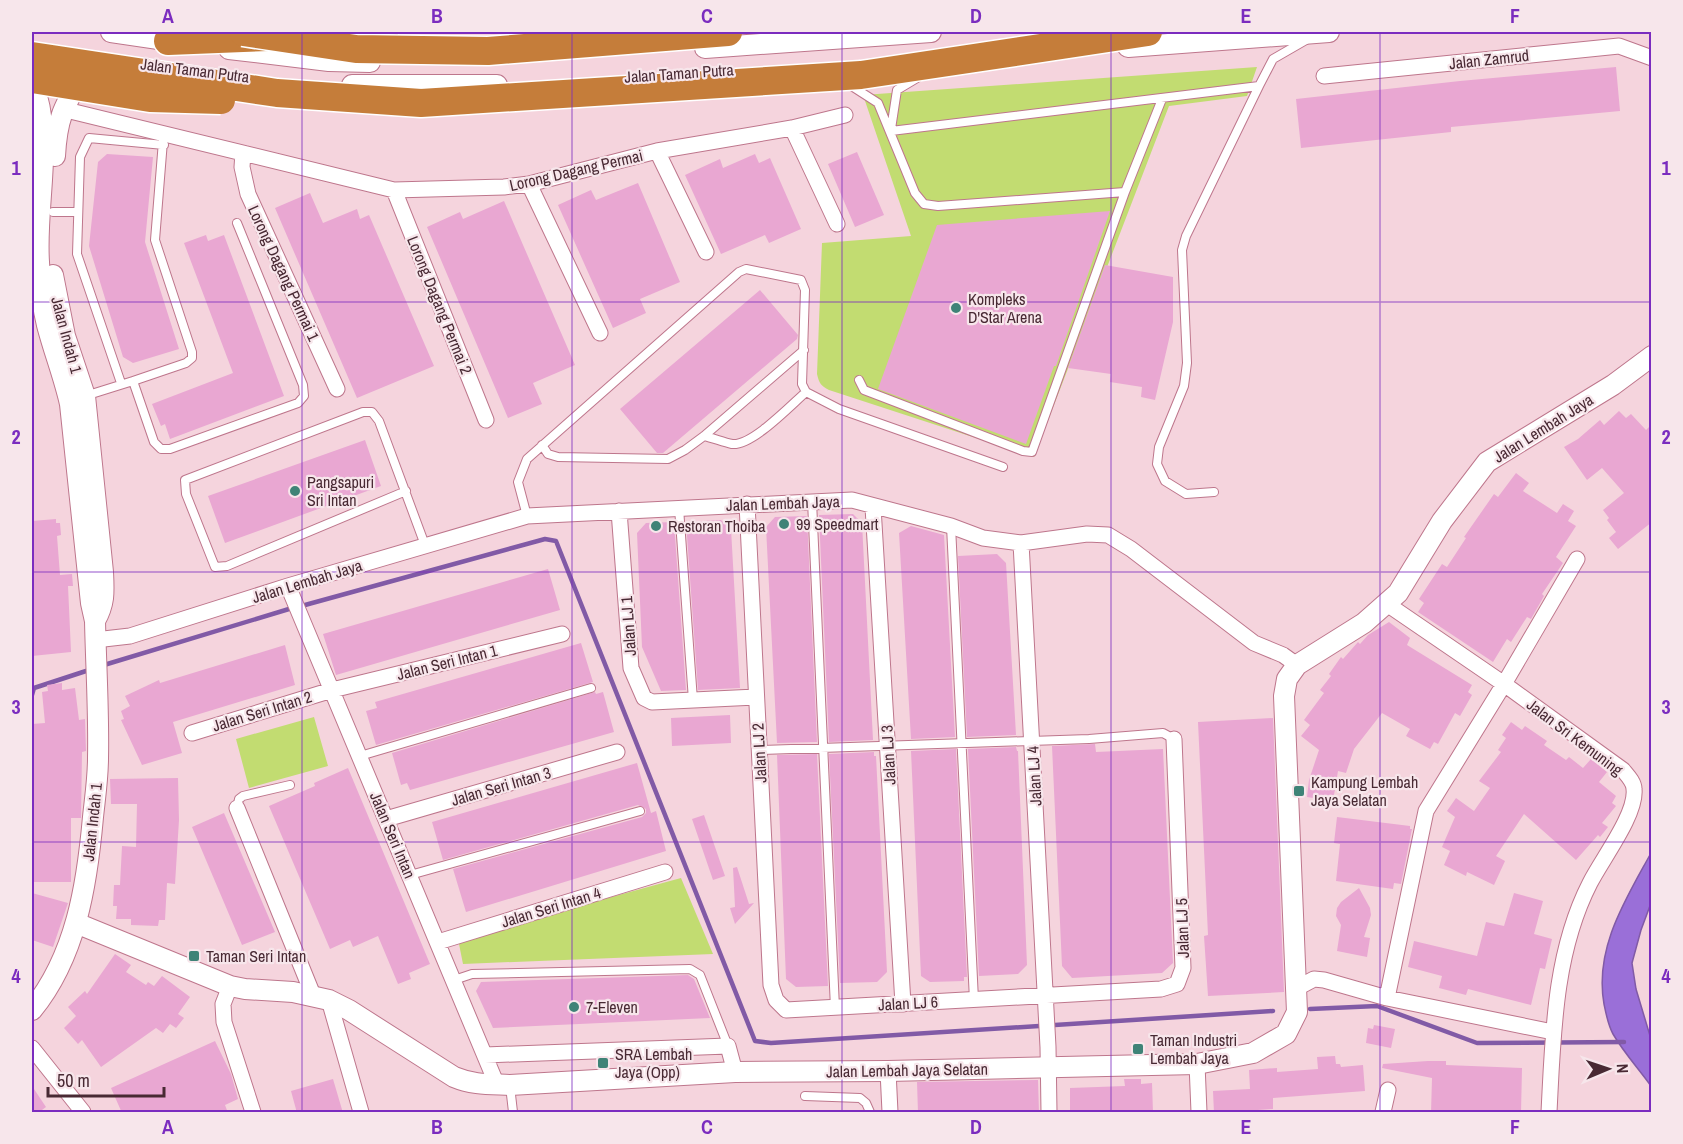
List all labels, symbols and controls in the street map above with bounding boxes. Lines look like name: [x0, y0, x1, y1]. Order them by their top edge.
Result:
text: A: [162, 2, 174, 29]
text: B: [431, 2, 443, 29]
text: C: [701, 2, 713, 29]
text: D: [970, 2, 982, 29]
text: E: [1241, 2, 1252, 29]
text: F: [1510, 2, 1520, 29]
street label: Jalan Zamrud: [1448, 44, 1530, 74]
street label: Jalan Taman Putra: [139, 52, 251, 88]
street label: Jalan Taman Putra: [624, 58, 735, 88]
street label: Lorong Dagang Permai: [507, 144, 645, 196]
text: 1: [11, 154, 21, 181]
text: 1: [1661, 154, 1671, 181]
street label: Lorong Dagang Permai 1: [243, 202, 325, 345]
street label: Lorong Dagang Permai 2: [402, 233, 478, 377]
place label: Kompleks D'Star Arena: [968, 288, 1043, 328]
street label: Jalan Indah 1: [46, 294, 88, 377]
marker: Kompleks D'Star Arena: [949, 301, 963, 315]
street label: Jalan Lembah Jaya: [1489, 388, 1598, 467]
text: 2: [11, 423, 21, 450]
text: 2: [1661, 423, 1671, 450]
place label: Pangsapuri Sri Intan: [307, 471, 374, 511]
marker: Pangsapuri Sri Intan: [288, 484, 302, 498]
street label: Jalan Lembah Jaya: [726, 490, 841, 516]
place label: 99 Speedmart: [796, 513, 879, 535]
place label: Restoran Thoiba: [668, 515, 766, 537]
marker: 99 Speedmart: [777, 517, 791, 531]
marker: Restoran Thoiba: [649, 519, 663, 533]
street label: Jalan Lembah Jaya: [249, 554, 365, 608]
street label: Jalan LJ 1: [615, 595, 641, 657]
street label: Jalan Seri Intan 1: [394, 639, 500, 685]
street label: Jalan Seri Intan 2: [210, 685, 314, 737]
text: 3: [11, 693, 21, 720]
text: 3: [1661, 693, 1671, 720]
street label: Jalan Sri Kemuning: [1522, 694, 1628, 781]
street label: Jalan LJ 2: [746, 723, 772, 783]
street label: Jalan LJ 3: [875, 725, 901, 785]
street label: Jalan LJ 4: [1021, 746, 1047, 806]
street label: Jalan Seri Intan 3: [449, 761, 553, 811]
place label: Kampung Lembah Jaya Selatan: [1311, 771, 1418, 811]
street label: Jalan Indah 1: [77, 781, 107, 862]
marker: Kampung Lembah Jaya Selatan: [1292, 784, 1306, 798]
street label: Jalan Seri Intan: [365, 788, 421, 882]
street label: Jalan Seri Intan 4: [499, 881, 603, 933]
street label: Jalan LJ 5: [1170, 898, 1194, 958]
place label: Taman Seri Intan: [206, 945, 306, 967]
marker: Taman Seri Intan: [187, 949, 201, 963]
text: 4: [11, 962, 21, 989]
text: 4: [1661, 962, 1671, 989]
street label: Jalan LJ 6: [878, 990, 938, 1016]
place label: 7-Eleven: [586, 996, 638, 1018]
marker: 7-Eleven: [567, 1000, 581, 1014]
place label: Taman Industri Lembah Jaya: [1150, 1029, 1237, 1069]
north arrow: [1578, 1039, 1638, 1099]
marker: Taman Industri Lembah Jaya: [1131, 1042, 1145, 1056]
place label: SRA Lembah Jaya (Opp): [615, 1043, 692, 1083]
marker: SRA Lembah Jaya (Opp): [596, 1056, 610, 1070]
street label: Jalan Lembah Jaya Selatan: [826, 1058, 988, 1082]
scale bar: [48, 1060, 164, 1098]
text: N: [1612, 1063, 1634, 1074]
text: 50 m: [57, 1068, 90, 1093]
text: A: [162, 1113, 174, 1140]
text: B: [431, 1113, 443, 1140]
text: C: [701, 1113, 713, 1140]
text: D: [970, 1113, 982, 1140]
text: E: [1241, 1113, 1252, 1140]
text: F: [1510, 1113, 1520, 1140]

